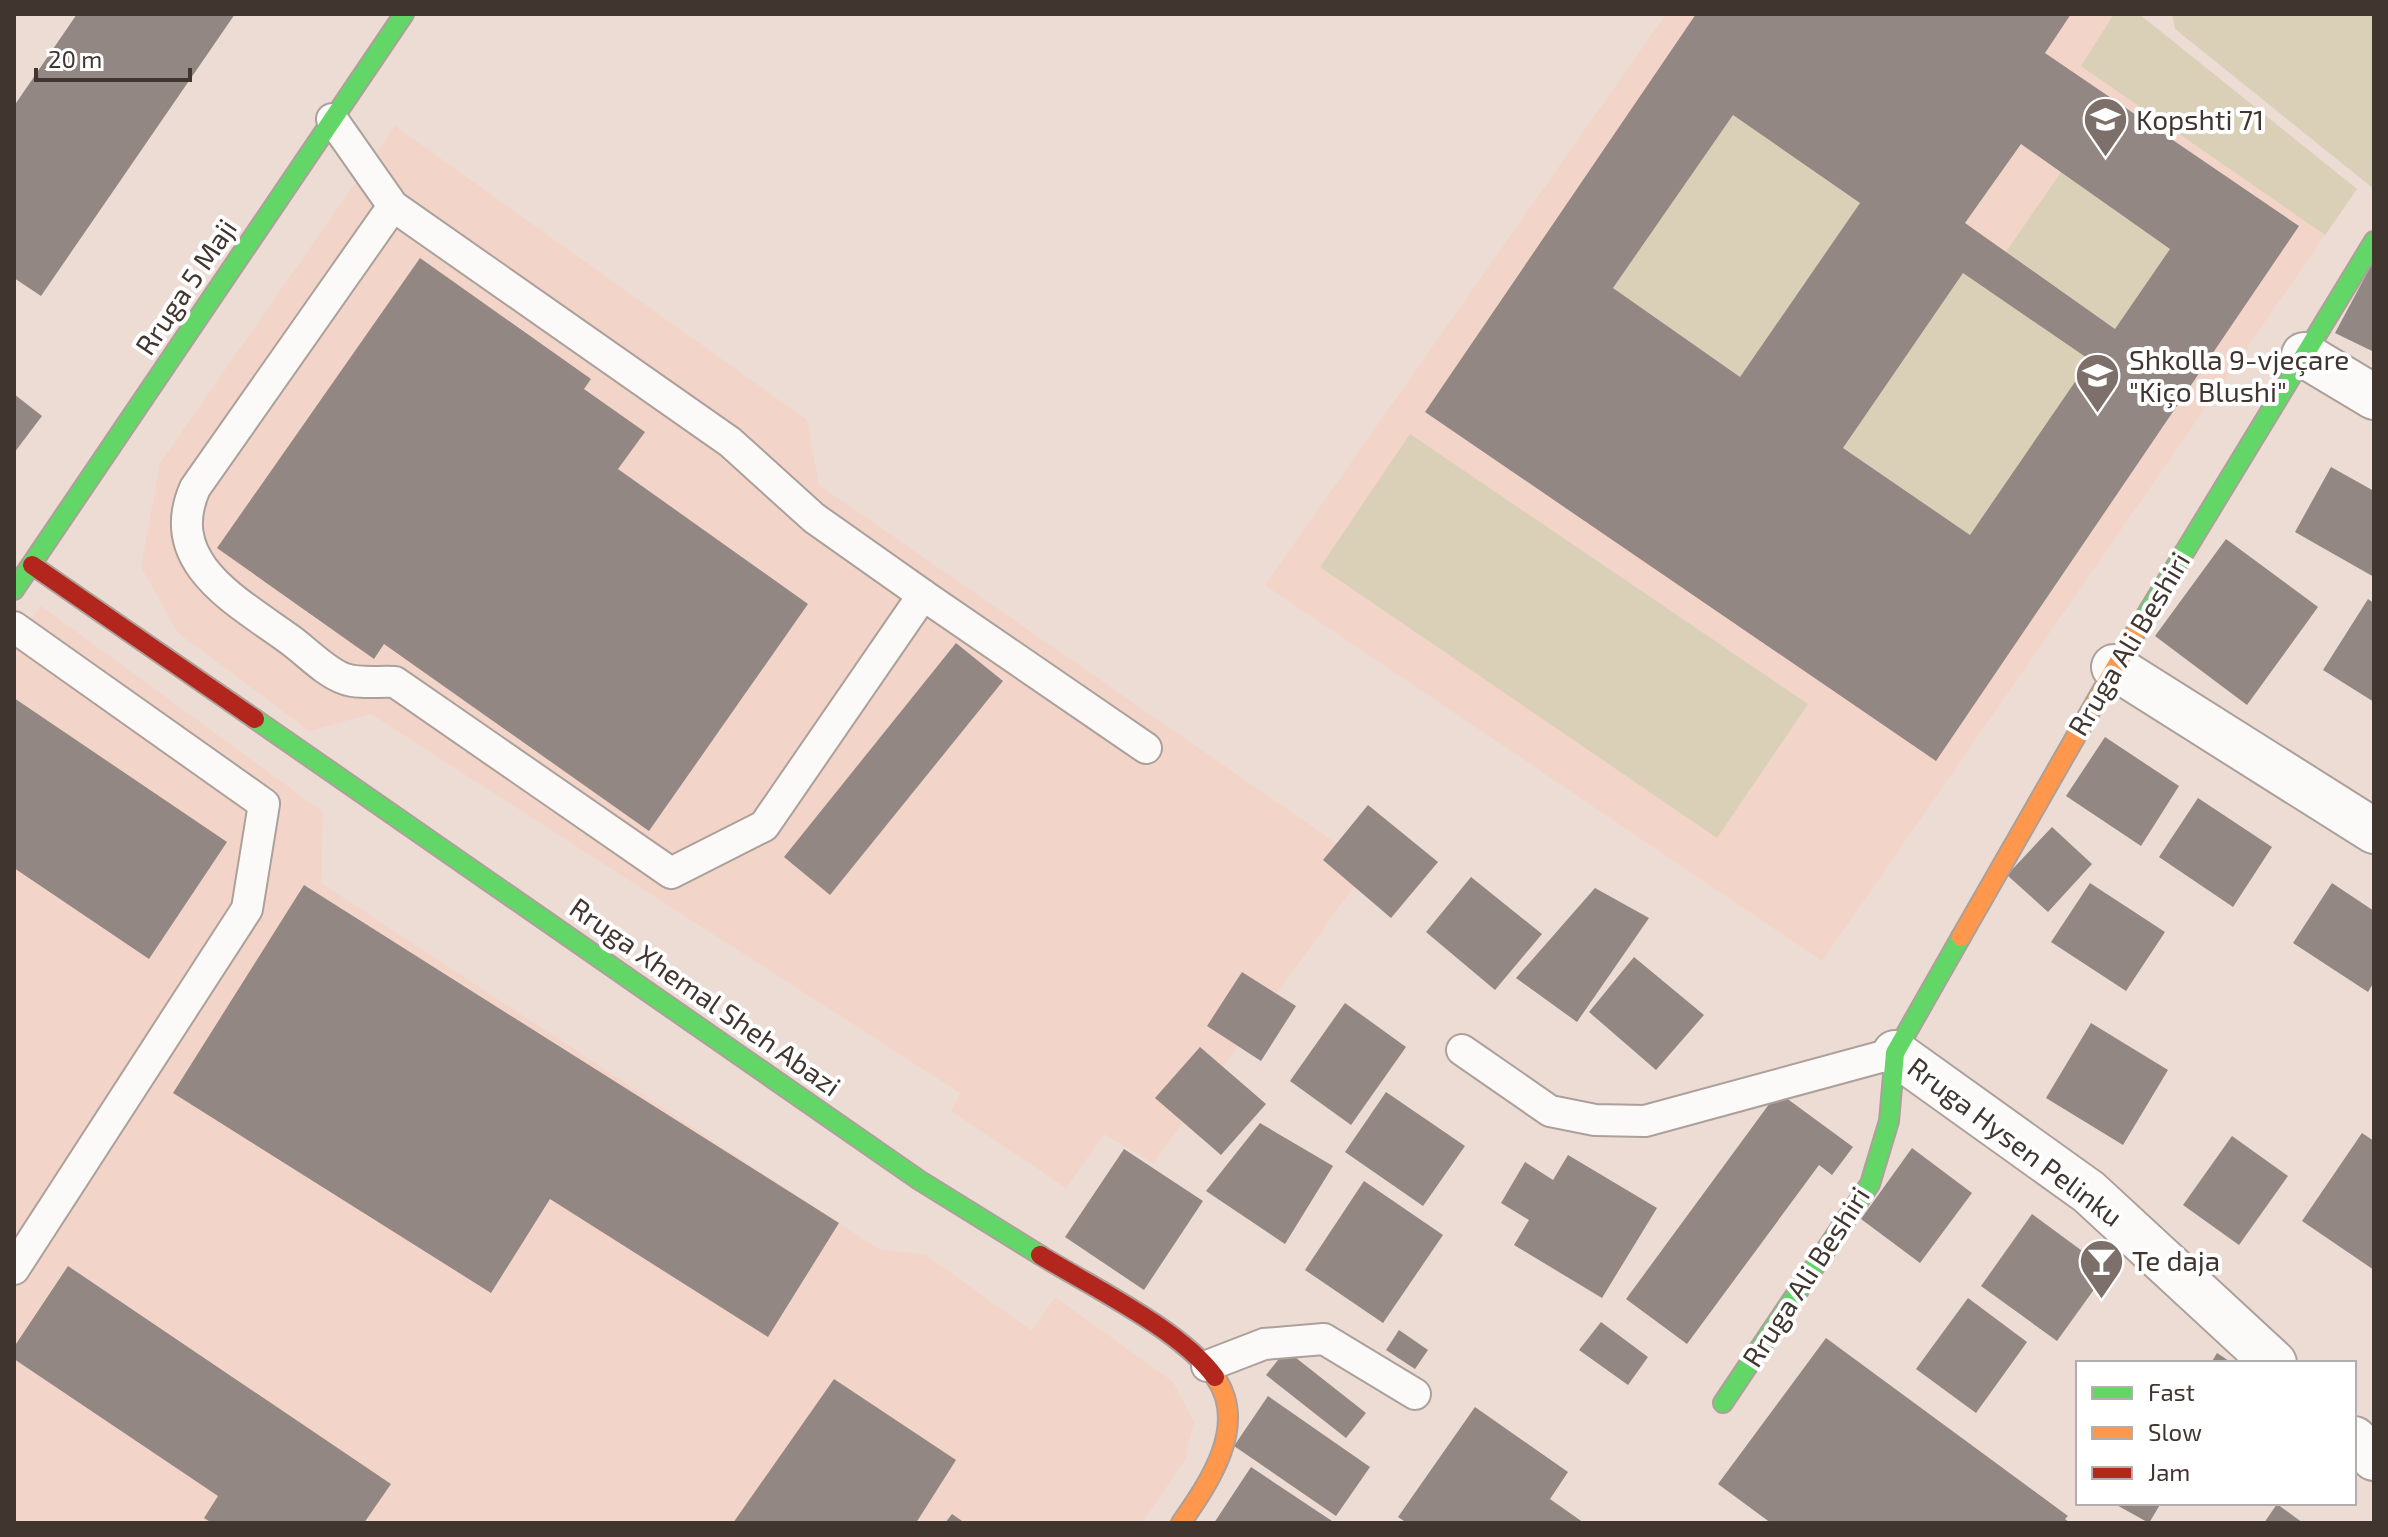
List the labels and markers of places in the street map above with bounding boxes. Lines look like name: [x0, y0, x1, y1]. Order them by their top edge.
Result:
school or university icon: Kopshti 71: [2081, 96, 2129, 159]
place label: Kopshti 71: [2136, 102, 2264, 136]
place label: Shkolla 9-vjeçare "Kiço Blushi": [2129, 342, 2349, 409]
school or university icon: Shkolla 9-vjeçare "Kiço Blushi": [2074, 352, 2122, 415]
bar icon: Te daja: [2077, 1237, 2125, 1300]
place label: Te daja: [2132, 1243, 2220, 1277]

